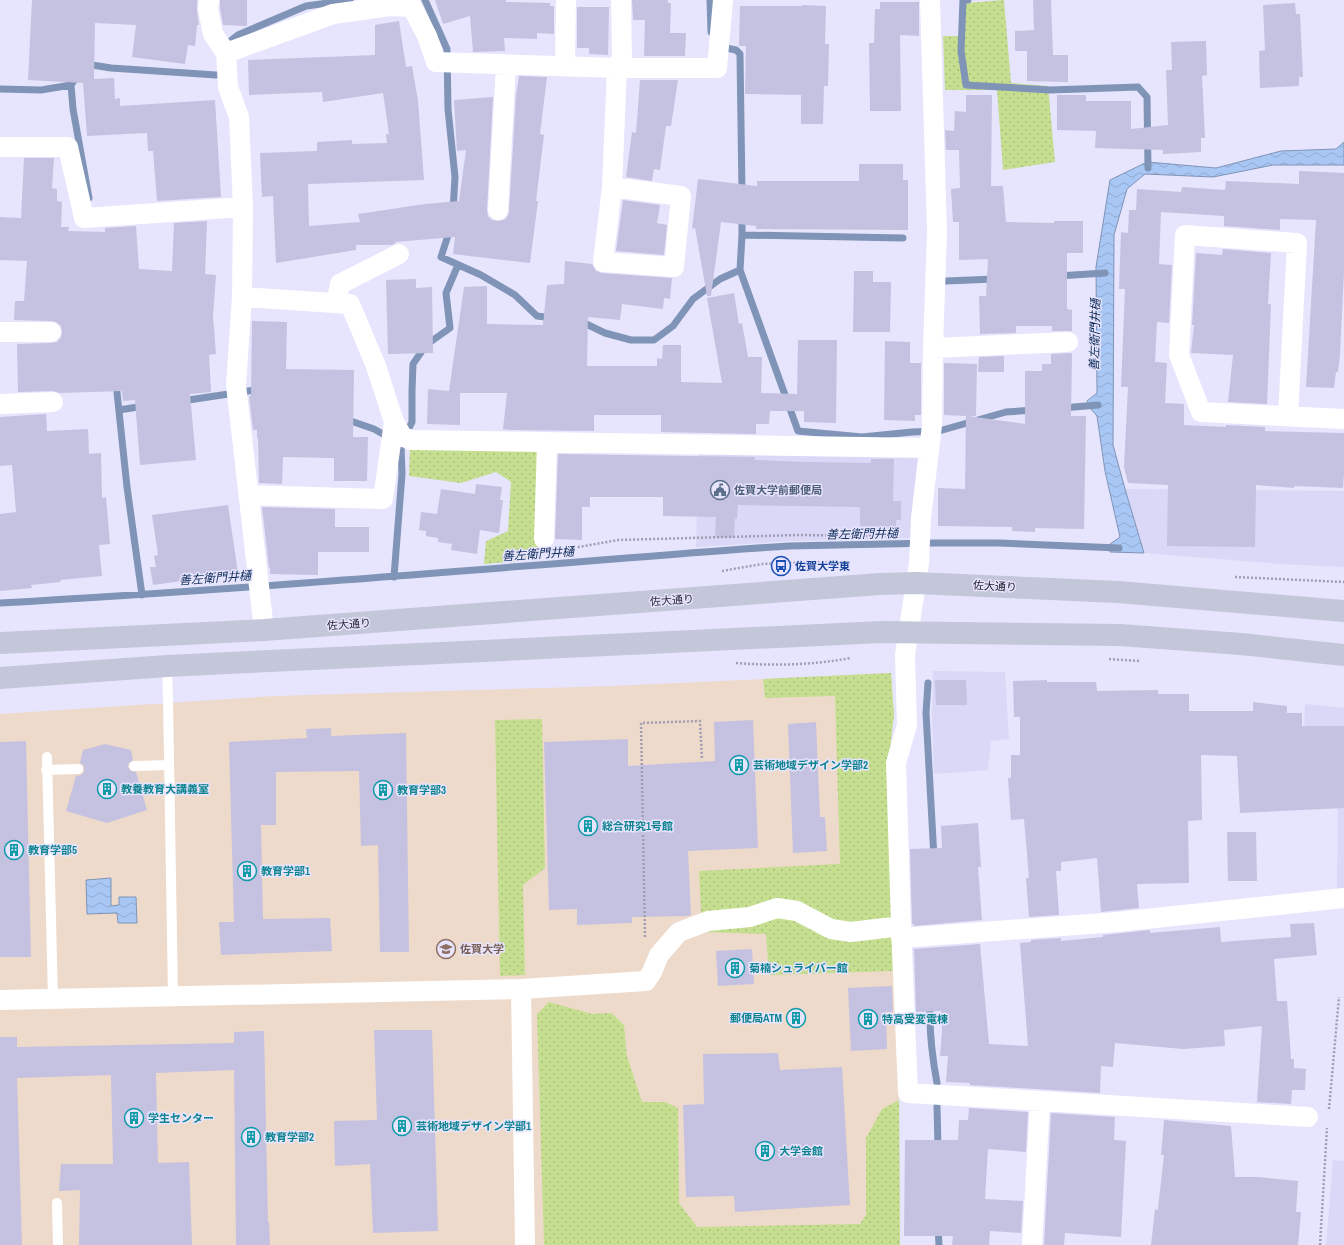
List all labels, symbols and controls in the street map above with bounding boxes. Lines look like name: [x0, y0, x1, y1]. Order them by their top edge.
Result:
water label: 善左衛門井樋: [1086, 297, 1104, 371]
public building icon: 佐賀大学前郵便局: [709, 479, 731, 501]
place label: 佐賀大学前郵便局: [734, 483, 822, 497]
water label: 善左衛門井樋: [826, 525, 900, 543]
water label: 善左衛門井樋: [502, 543, 576, 564]
bus stop icon: 佐賀大学東: [770, 555, 792, 577]
place label: 佐賀大学東: [795, 559, 850, 573]
water label: 善左衛門井樋: [179, 567, 253, 588]
street label: 佐大通り: [973, 578, 1017, 594]
street label: 佐大通り: [650, 591, 694, 609]
street label: 佐大通り: [327, 615, 371, 633]
building icon: 芸術地域デザイン学部2: [728, 754, 750, 776]
place label: 芸術地域デザイン学部2: [753, 758, 868, 772]
building icon: 教養教育大講義室: [96, 778, 118, 800]
building icon: 教育学部3: [372, 779, 394, 801]
place label: 教養教育大講義室: [121, 782, 209, 796]
place label: 教育学部3: [397, 783, 446, 797]
building icon: 総合研究1号館: [577, 815, 599, 837]
place label: 総合研究1号館: [602, 819, 673, 833]
building icon: 教育学部5: [3, 839, 25, 861]
place label: 教育学部5: [28, 843, 77, 857]
building icon: 教育学部1: [236, 860, 258, 882]
place label: 教育学部1: [261, 864, 310, 878]
school or university icon: 佐賀大学: [435, 938, 457, 960]
place label: 佐賀大学: [460, 942, 504, 956]
building icon: 菊楠シュライバー館: [724, 957, 746, 979]
place label: 菊楠シュライバー館: [749, 961, 848, 975]
building icon: 郵便局ATM: [785, 1007, 807, 1029]
building icon: 特高受変電棟: [857, 1008, 879, 1030]
place label: 郵便局ATM: [730, 1011, 782, 1025]
place label: 特高受変電棟: [882, 1012, 948, 1026]
building icon: 学生センター: [123, 1107, 145, 1129]
place label: 学生センター: [148, 1111, 214, 1125]
building icon: 芸術地域デザイン学部1: [391, 1115, 413, 1137]
place label: 芸術地域デザイン学部1: [416, 1119, 531, 1133]
building icon: 教育学部2: [240, 1126, 262, 1148]
place label: 教育学部2: [265, 1130, 314, 1144]
building icon: 大学会館: [754, 1140, 776, 1162]
place label: 大学会館: [779, 1144, 823, 1158]

